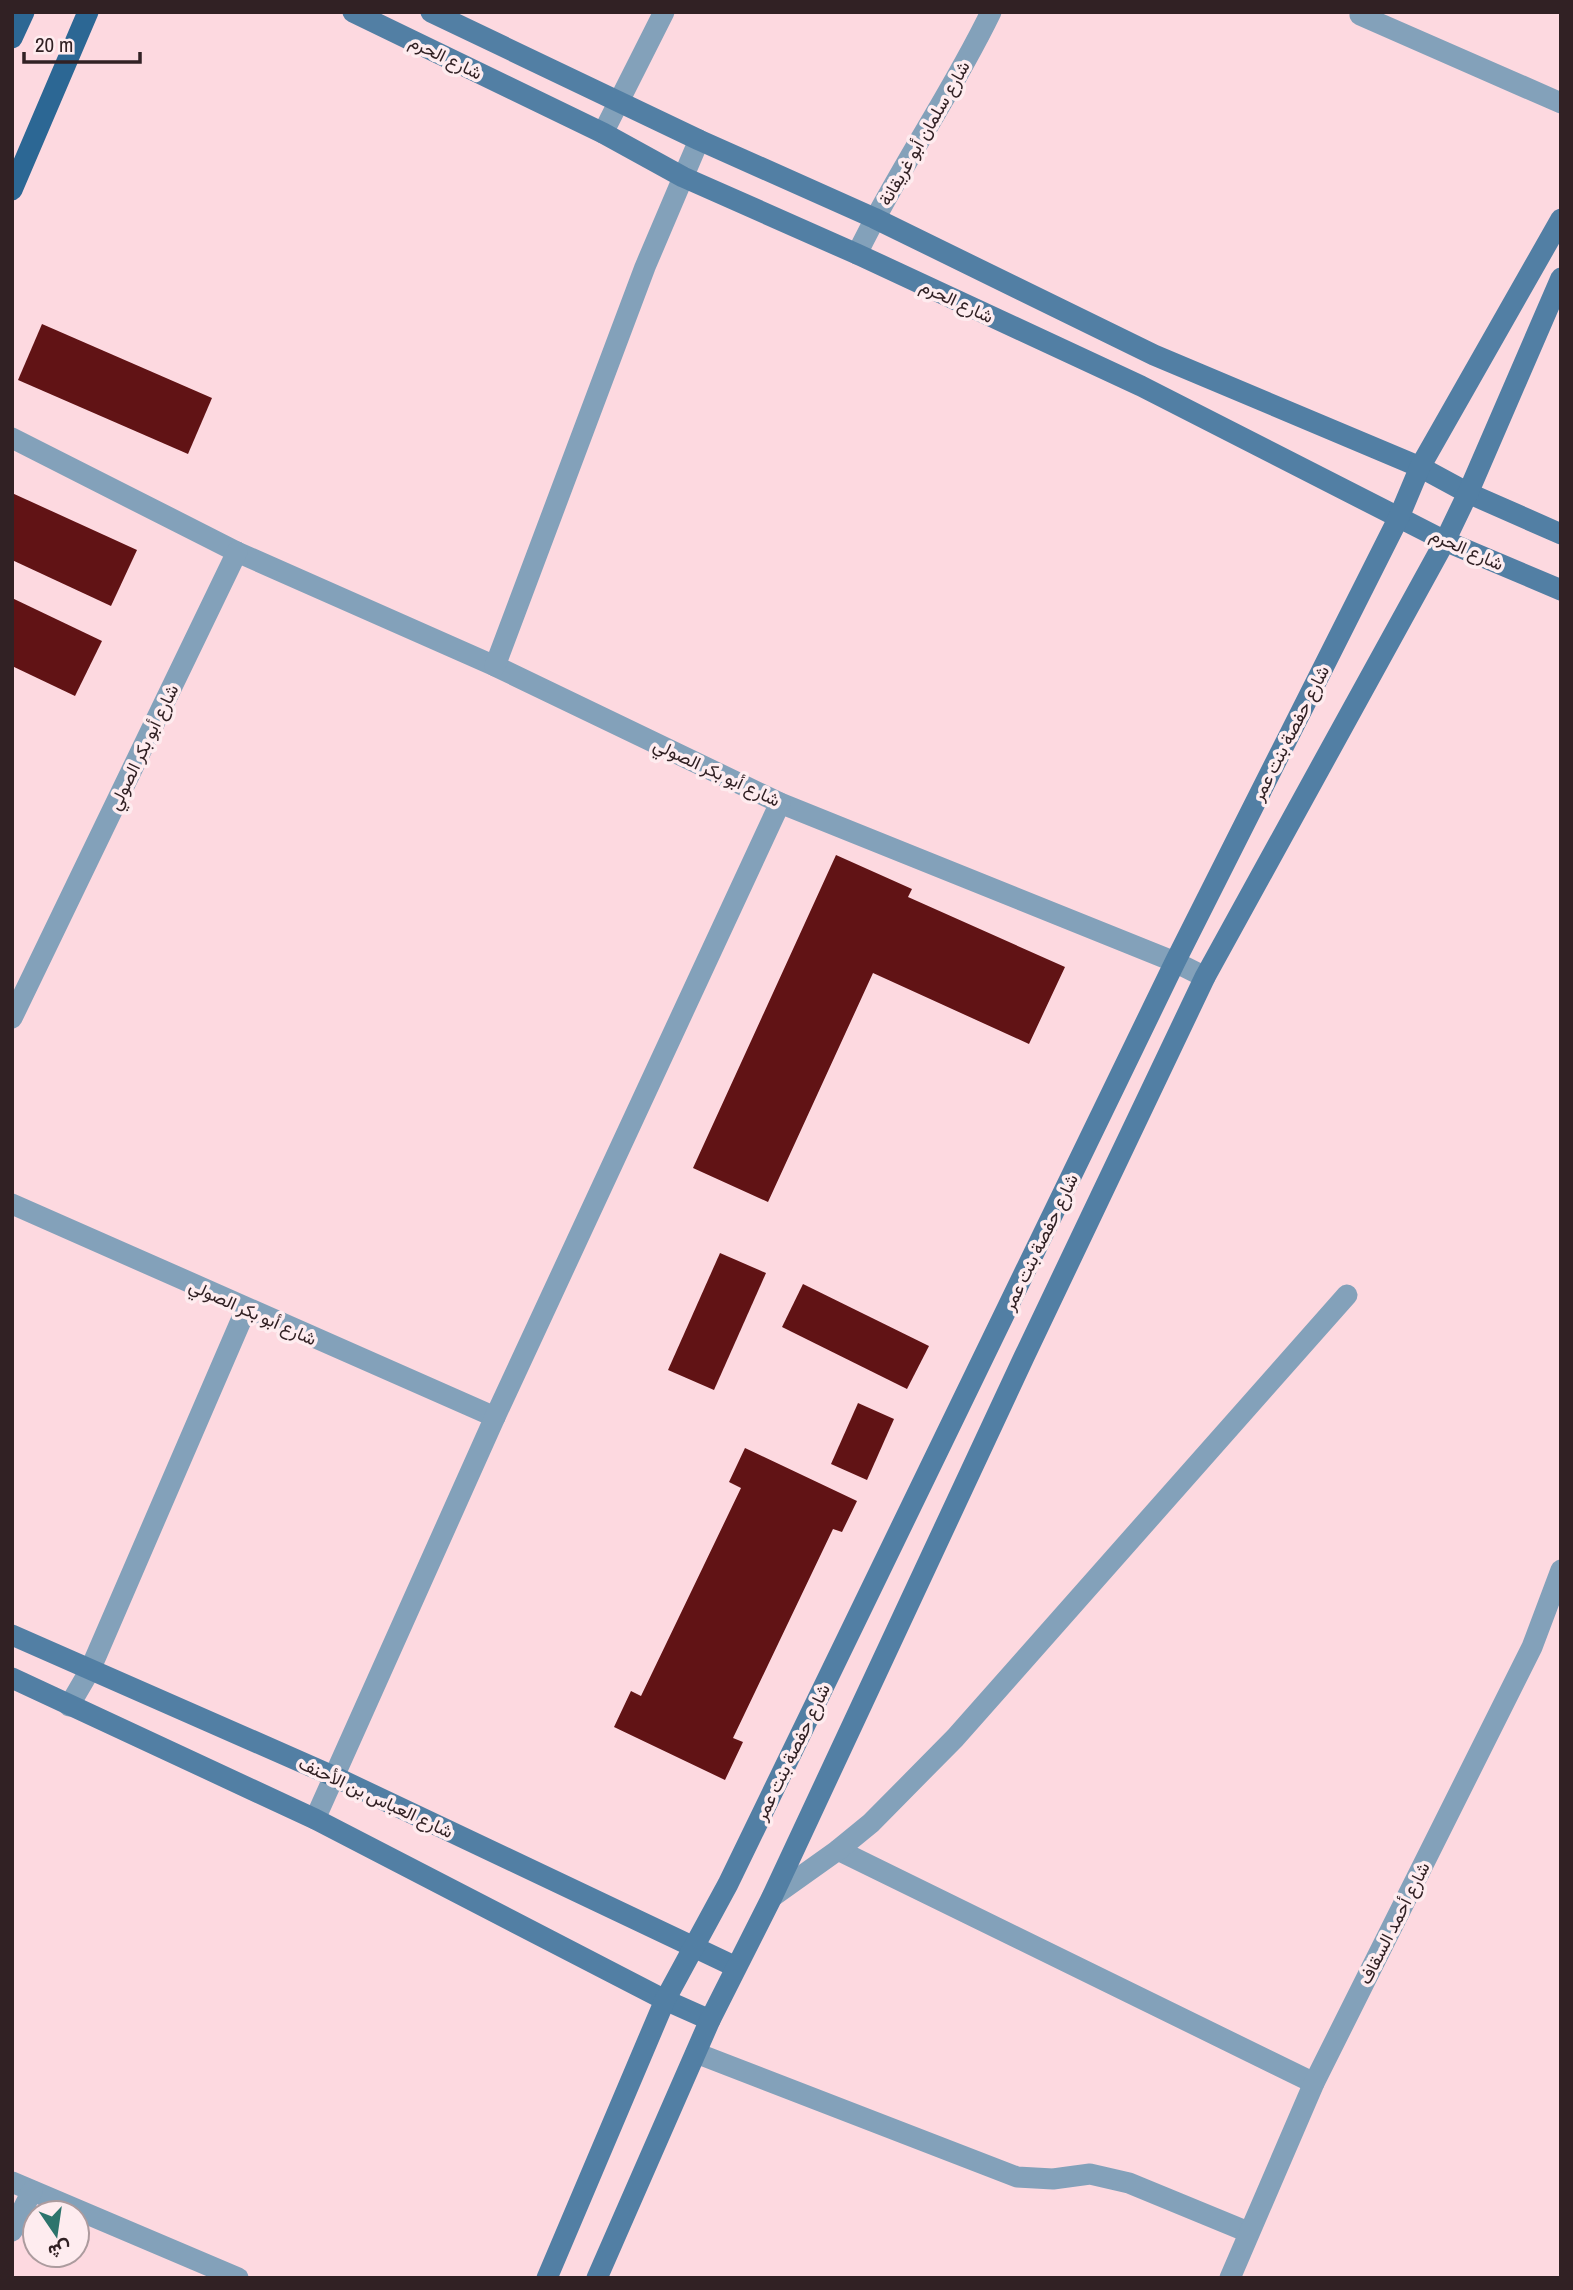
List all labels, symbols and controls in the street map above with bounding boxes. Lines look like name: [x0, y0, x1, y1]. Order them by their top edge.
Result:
scale bar: [24, 21, 140, 65]
street label: شارع الحرم: [405, 29, 487, 85]
text: 20 m: [35, 30, 73, 59]
street label: شارع سلمان أبو غريقانة: [872, 56, 976, 210]
street label: شارع الحرم: [916, 273, 998, 329]
street label: شارع الحرم: [1426, 522, 1508, 576]
street label: شارع حفصة بنت عمر: [1245, 661, 1335, 806]
street label: شارع أبو بكر الصولي: [102, 680, 187, 815]
street label: شارع أبو بكر الصولي: [648, 732, 784, 815]
street label: شارع حفصة بنت عمر: [996, 1170, 1084, 1315]
street label: شارع أبو بكر الصولي: [184, 1273, 321, 1354]
street label: شارع حفصة بنت عمر: [748, 1680, 836, 1825]
street label: شارع العباس بن الأحنف: [295, 1750, 457, 1844]
street label: شارع أحمد السقاف: [1352, 1857, 1436, 1989]
north arrow: [21, 2199, 91, 2269]
text: ش: [46, 2235, 74, 2266]

